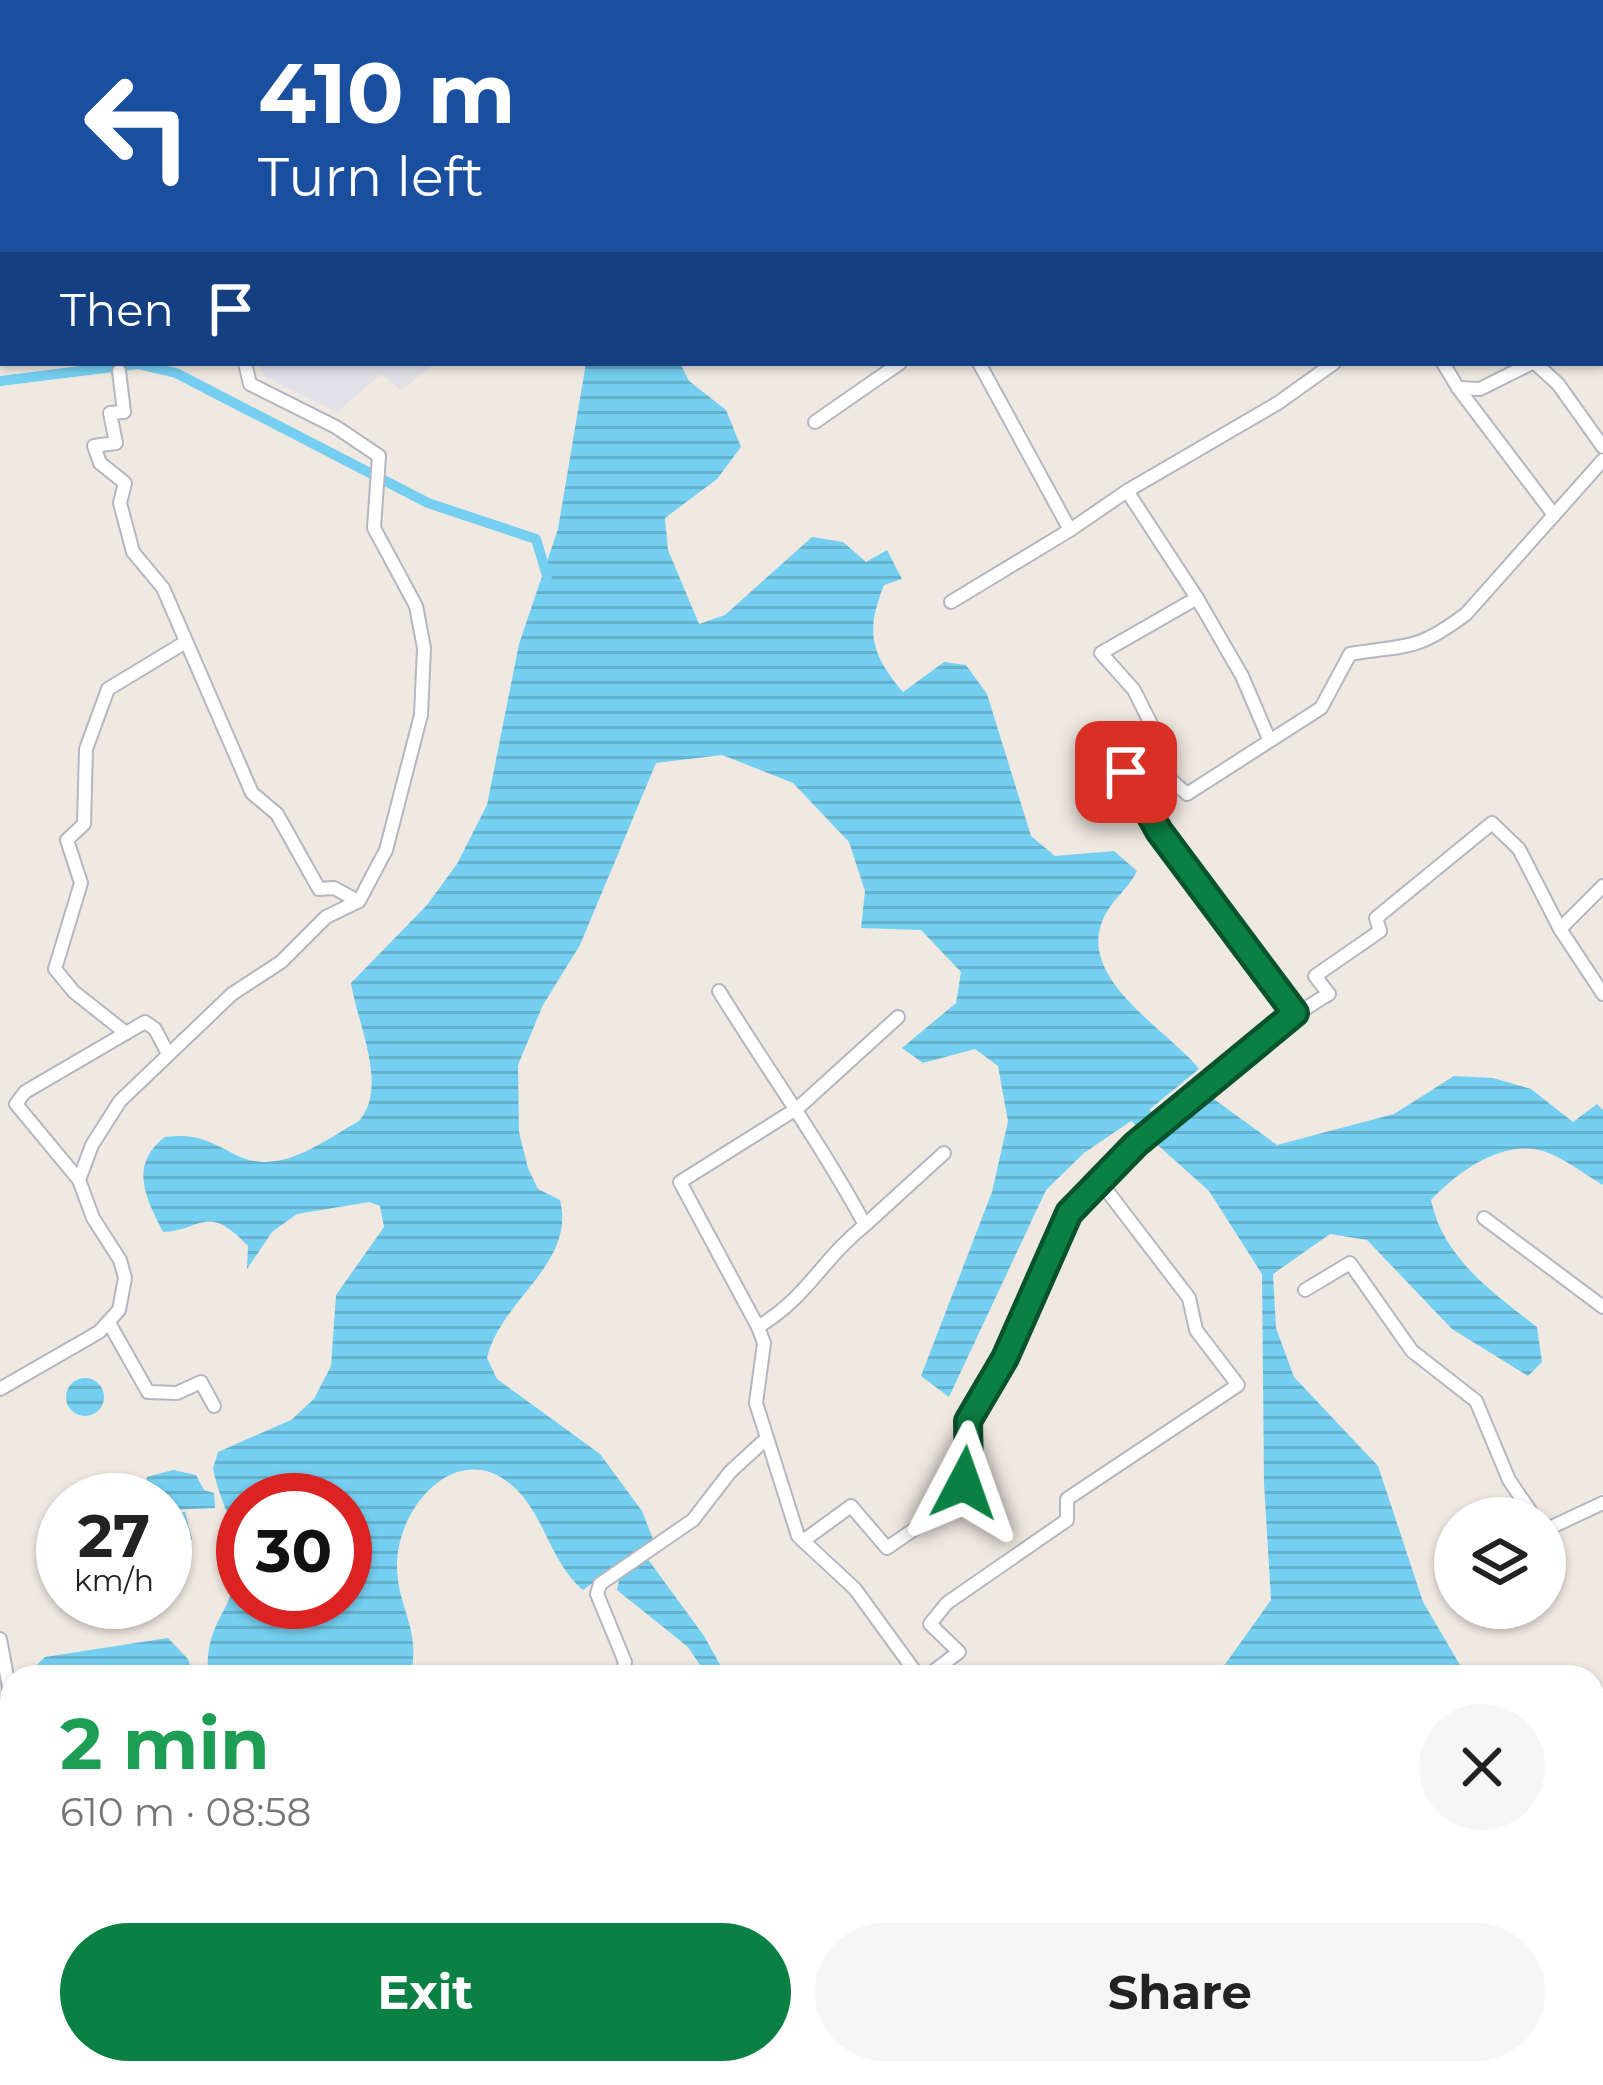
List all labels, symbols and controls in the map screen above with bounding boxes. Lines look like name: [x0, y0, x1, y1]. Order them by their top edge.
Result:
text: 410 m: [258, 42, 516, 144]
icon: left: [60, 48, 216, 204]
text: Turn left: [258, 144, 484, 210]
icon: arrive: [198, 276, 264, 342]
text: Then: [60, 282, 174, 337]
pin: [1075, 721, 1177, 823]
icon: arrive: [1093, 739, 1159, 805]
position arrow: [901, 1420, 1027, 1546]
speed limit sign: 30: [216, 1473, 372, 1629]
map controls: [1434, 1497, 1566, 1629]
button: layers: [1434, 1497, 1566, 1629]
text: 27: [78, 1499, 150, 1572]
text: km/h: [74, 1562, 154, 1599]
text: 2 min: [60, 1699, 270, 1787]
button: close: [1419, 1704, 1545, 1830]
text: 610 m · 08:58: [60, 1788, 311, 1836]
button: Exit: [60, 1923, 791, 2061]
button: Share: [815, 1923, 1545, 2061]

